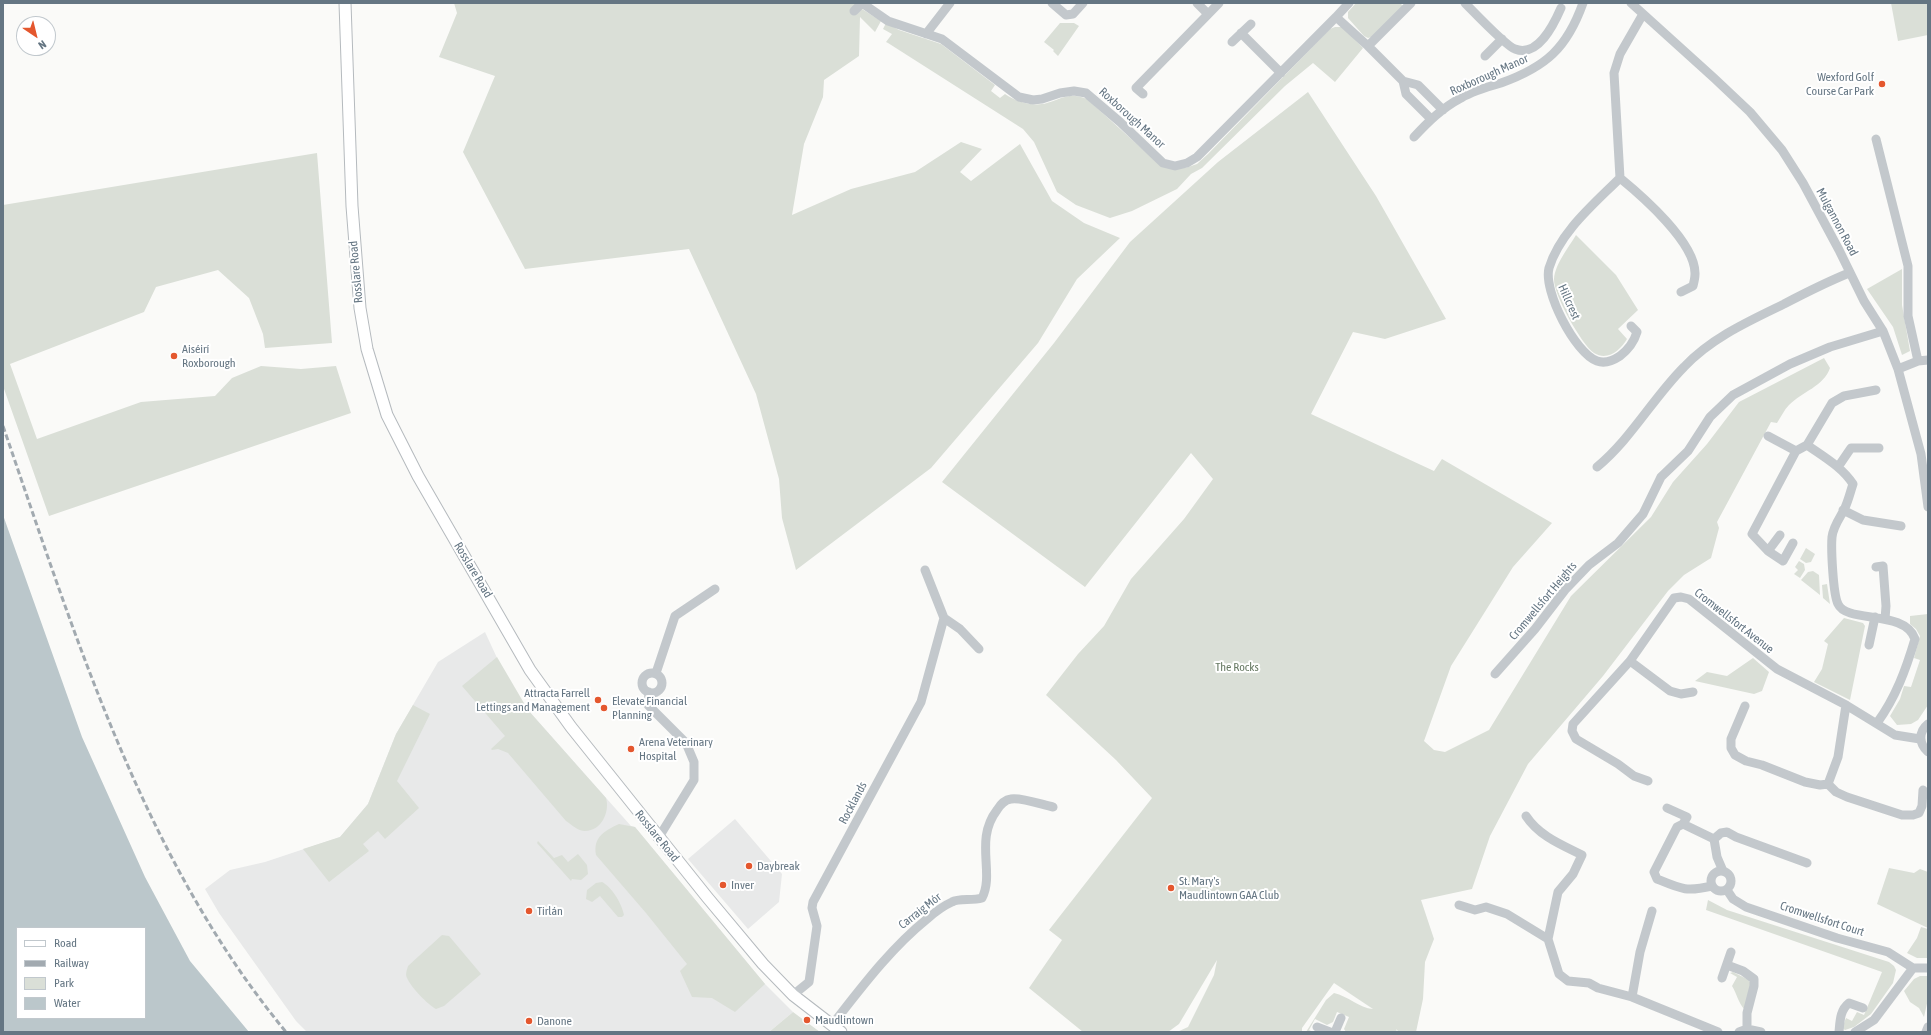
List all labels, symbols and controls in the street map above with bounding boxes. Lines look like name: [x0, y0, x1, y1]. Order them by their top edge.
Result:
north arrow: [16, 16, 56, 56]
text: N: [36, 38, 48, 52]
street label: Roxborough Manor: [1448, 51, 1530, 99]
place label: Wexford Golf Course Car Park: [1806, 70, 1874, 98]
marker: Wexford Golf Course Car Park: [1877, 79, 1887, 89]
street label: Roxborough Manor: [1096, 85, 1168, 151]
street label: Mulgannon Road: [1813, 186, 1861, 258]
street label: Rosslare Road: [346, 240, 366, 304]
street label: Hillcrest: [1555, 282, 1583, 322]
place label: Aiséirí Roxborough: [182, 342, 236, 370]
marker: Aiséirí Roxborough: [169, 351, 179, 361]
street label: Rosslare Road: [451, 540, 495, 600]
street label: Cromwellsfort Heights: [1506, 559, 1580, 643]
street label: Cromwellsfort Avenue: [1691, 585, 1777, 657]
park label: The Rocks: [1215, 660, 1259, 674]
place label: Attracta Farrell Lettings and Management: [476, 686, 590, 714]
place label: Elevate Financial Planning: [612, 694, 687, 722]
marker: Attracta Farrell Lettings and Management: [593, 695, 603, 705]
marker: Elevate Financial Planning: [599, 703, 609, 713]
place label: Arena Veterinary Hospital: [639, 735, 713, 763]
marker: Arena Veterinary Hospital: [626, 744, 636, 754]
street label: Rocklands: [836, 779, 870, 827]
street label: Rosslare Road: [632, 807, 682, 865]
place label: Daybreak: [757, 859, 800, 873]
marker: Daybreak: [744, 861, 754, 871]
place label: St. Mary's Maudlintown GAA Club: [1179, 874, 1279, 902]
place label: Inver: [731, 878, 754, 892]
marker: Inver: [718, 880, 728, 890]
marker: St. Mary's Maudlintown GAA Club: [1166, 883, 1176, 893]
street label: Carraig Mór: [896, 890, 944, 932]
street label: Cromwellsfort Court: [1778, 899, 1866, 939]
place label: Tirlán: [537, 904, 563, 918]
marker: Tirlán: [524, 906, 534, 916]
legend: [16, 927, 146, 1019]
text: Road: [54, 936, 77, 950]
text: Railway: [54, 956, 89, 970]
text: Park: [54, 976, 74, 990]
text: Water: [54, 996, 80, 1010]
place label: Maudlintown: [815, 1013, 874, 1027]
place label: Danone: [537, 1014, 572, 1028]
marker: Maudlintown: [802, 1015, 812, 1025]
marker: Danone: [524, 1016, 534, 1026]

